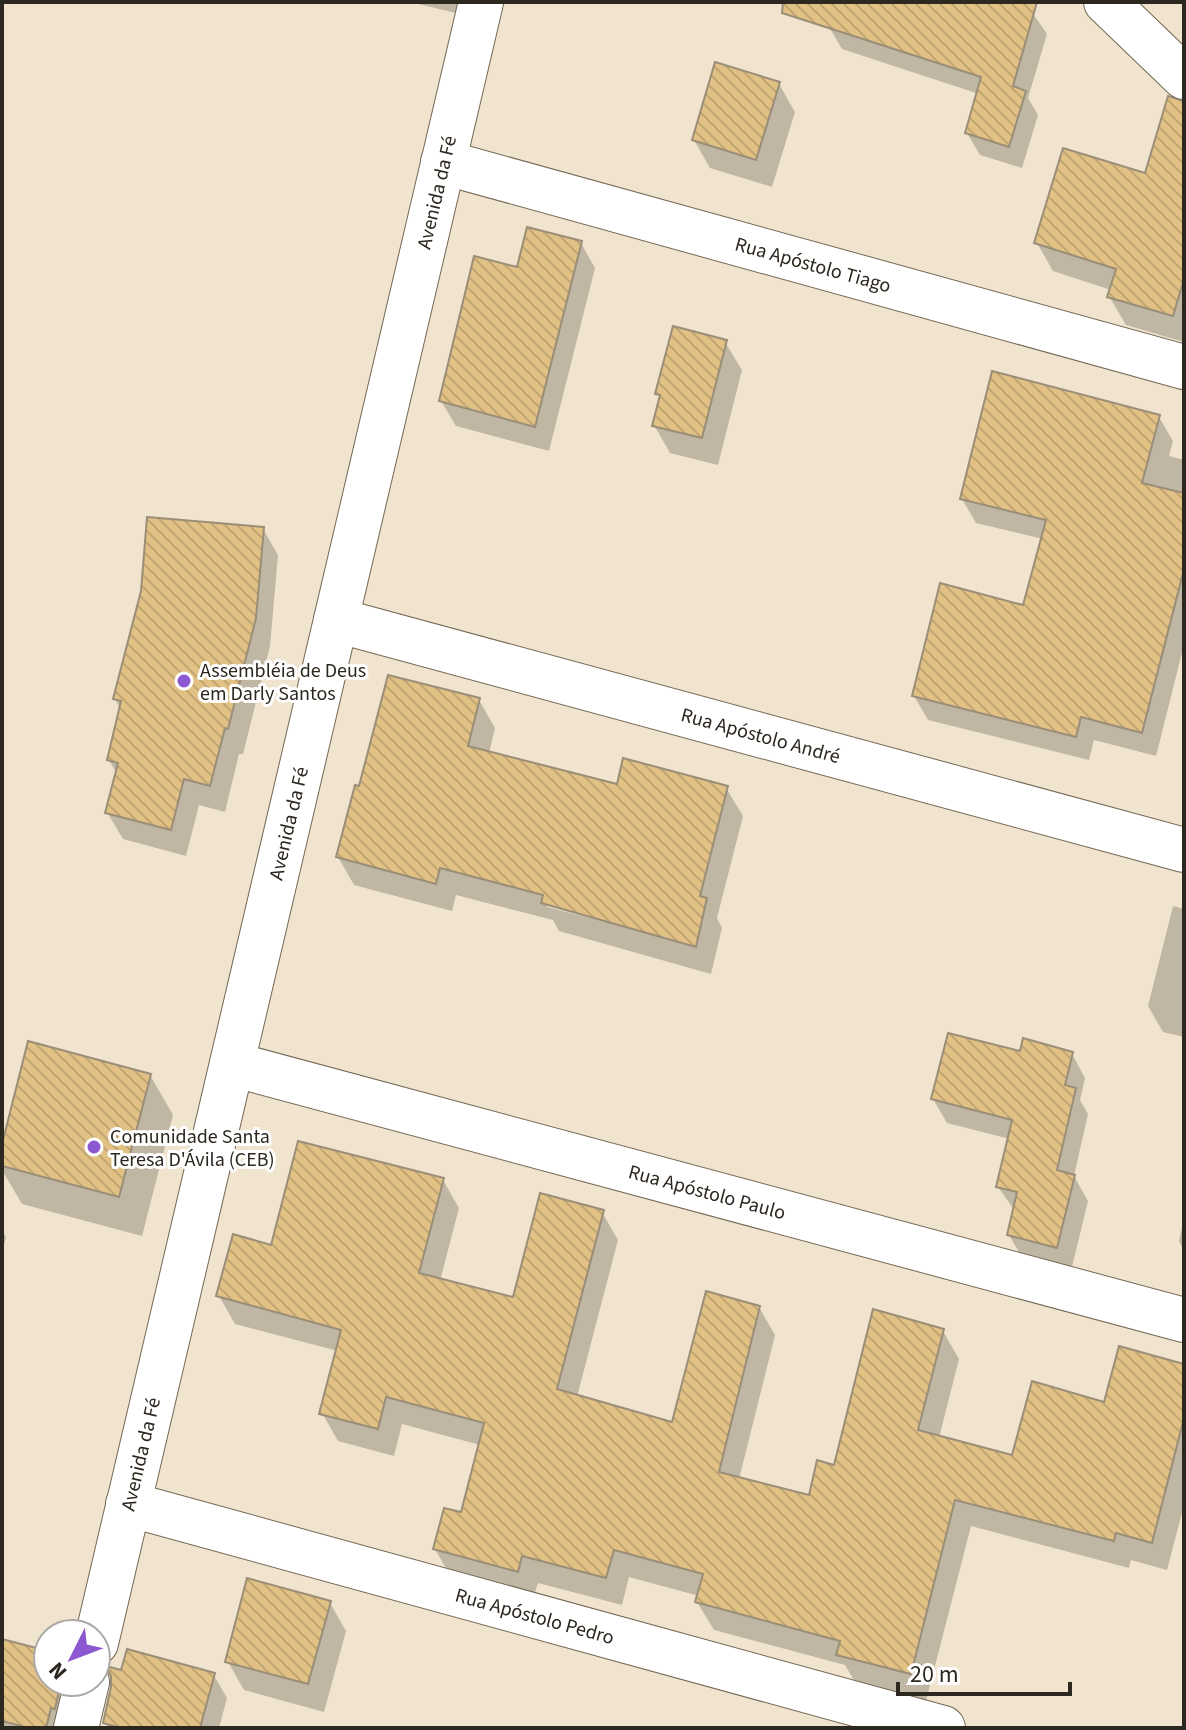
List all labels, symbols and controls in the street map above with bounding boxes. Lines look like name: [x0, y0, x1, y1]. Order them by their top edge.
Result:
street label: Avenida da Fé: [410, 133, 464, 252]
street label: Rua Apóstolo Tiago: [732, 230, 894, 300]
place label: Assembléia de Deus em Darly Santos: [200, 657, 366, 708]
marker: Assembléia de Deus em Darly Santos: [175, 672, 193, 690]
street label: Rua Apóstolo André: [678, 701, 843, 771]
street label: Avenida da Fé: [262, 764, 316, 883]
place label: Comunidade Santa Teresa D'Ávila (CEB): [110, 1123, 275, 1174]
marker: Comunidade Santa Teresa D'Ávila (CEB): [85, 1138, 103, 1156]
street label: Rua Apóstolo Paulo: [625, 1158, 789, 1227]
street label: Avenida da Fé: [114, 1395, 168, 1514]
street label: Rua Apóstolo Pedro: [452, 1582, 617, 1652]
north arrow: [32, 1618, 112, 1698]
scale bar: [898, 1646, 1070, 1696]
text: N: [41, 1655, 75, 1687]
text: 20 m: [910, 1657, 959, 1692]

